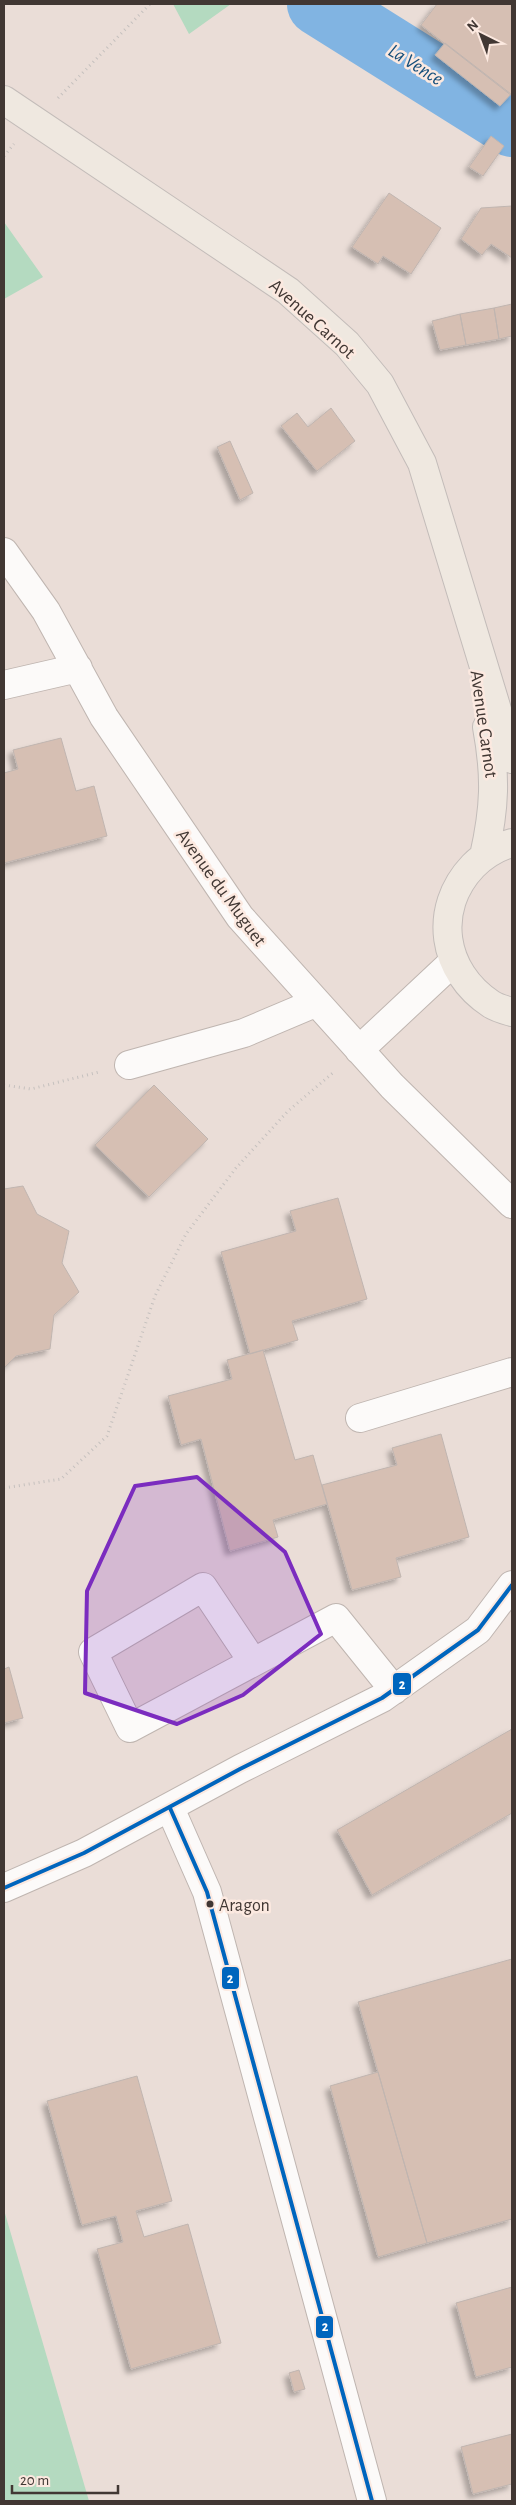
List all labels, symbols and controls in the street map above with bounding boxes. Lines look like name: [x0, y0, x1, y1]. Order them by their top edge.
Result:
north arrow: [456, 10, 506, 60]
text: N: [465, 18, 481, 35]
water label: La Vence: [385, 40, 447, 90]
street label: Avenue Carnot: [265, 276, 359, 362]
street label: Avenue Carnot: [467, 669, 500, 779]
street label: Avenue du Muguet: [172, 826, 269, 950]
line badge: 2: [392, 1672, 412, 1696]
text: 2: [399, 1678, 406, 1692]
place label: Aragon: [219, 1897, 270, 1915]
marker: Aragon: [205, 1899, 215, 1909]
line badge: 2: [221, 1966, 240, 1990]
text: 2: [227, 1972, 234, 1986]
line badge: 2: [315, 2315, 334, 2339]
text: 2: [322, 2320, 329, 2334]
scale bar: [12, 2462, 119, 2494]
text: 20 m: [20, 2473, 49, 2488]

